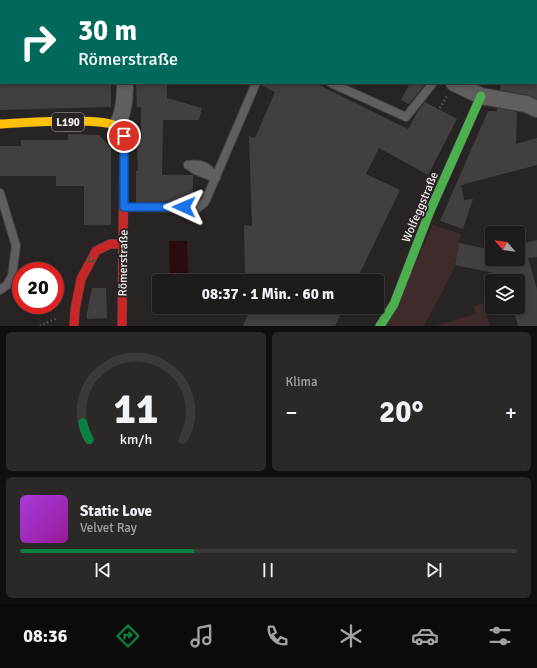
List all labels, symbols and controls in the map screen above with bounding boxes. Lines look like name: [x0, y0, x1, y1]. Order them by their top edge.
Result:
text: 30 m: [78, 14, 137, 48]
icon: right: [12, 16, 64, 68]
text: Römerstraße: [78, 48, 178, 70]
road number: L190: [52, 113, 84, 131]
pin: [107, 119, 141, 153]
icon: arrive: [113, 125, 135, 147]
street label: Wolfeggstraße: [399, 170, 442, 245]
position arrow: [163, 186, 205, 228]
north arrow: [485, 226, 525, 266]
map controls: [485, 226, 525, 314]
street label: Römerstraße: [115, 230, 132, 296]
one-way arrow: [88, 255, 96, 263]
speed limit sign: 20: [12, 262, 64, 314]
button: layers: [485, 274, 525, 314]
text: 08:37 · 1 Min. · 60 m: [202, 285, 334, 303]
text: Klima: [286, 374, 317, 390]
text: 11: [113, 383, 158, 434]
text: 20°: [379, 394, 423, 431]
text: −: [286, 399, 297, 426]
text: +: [505, 399, 517, 426]
text: km/h: [120, 430, 152, 447]
text: Static Love: [80, 502, 152, 520]
text: Velvet Ray: [80, 520, 137, 536]
icon: previous: [92, 559, 114, 581]
icon: pause: [257, 559, 279, 581]
icon: next: [423, 559, 445, 581]
icon: directions: [114, 622, 142, 650]
icon: music: [188, 622, 216, 650]
icon: phone: [263, 622, 291, 650]
icon: climate: [337, 622, 365, 650]
icon: car: [411, 622, 439, 650]
icon: filters: [486, 622, 514, 650]
text: 08:36: [23, 625, 67, 647]

